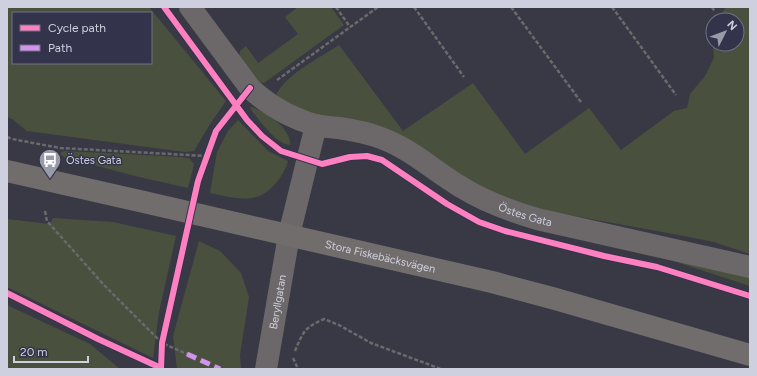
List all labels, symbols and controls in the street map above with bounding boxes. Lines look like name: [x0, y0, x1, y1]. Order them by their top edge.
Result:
legend: [12, 12, 152, 64]
north arrow: [705, 12, 745, 52]
text: N: [724, 18, 740, 33]
text: Cycle path: [48, 21, 106, 35]
text: Path: [48, 41, 72, 55]
bus stop icon: Östes Gata: [37, 147, 63, 180]
place label: Östes Gata: [66, 153, 121, 167]
street label: Östes Gata: [497, 199, 553, 229]
street label: Stora Fiskebäcksvägen: [324, 237, 437, 275]
street label: Beryllgatan: [266, 274, 289, 330]
scale bar: [14, 338, 88, 364]
text: 20 m: [20, 345, 48, 359]

